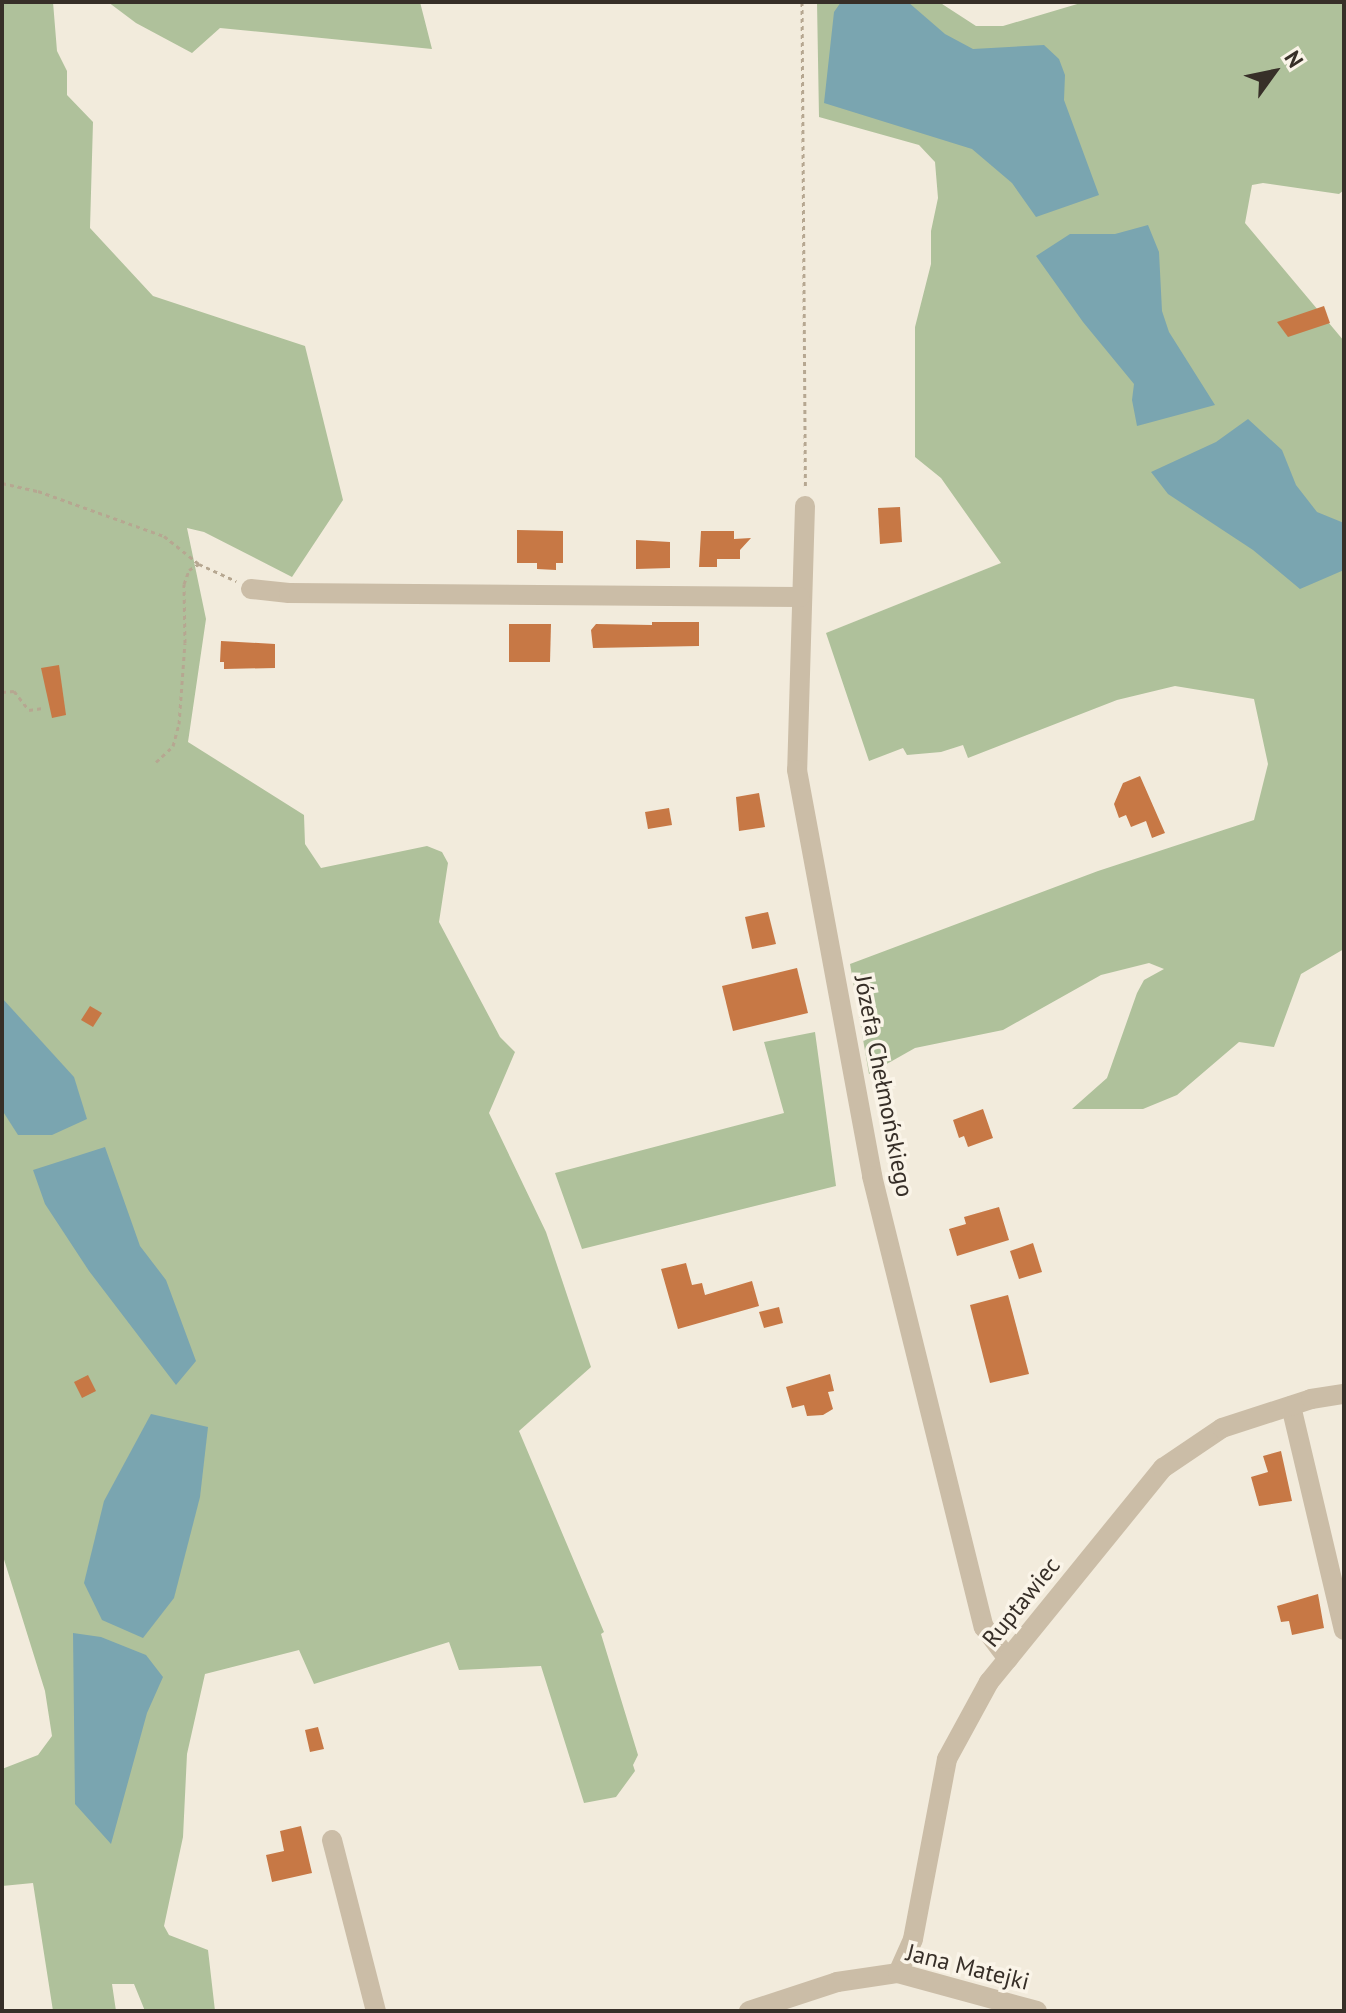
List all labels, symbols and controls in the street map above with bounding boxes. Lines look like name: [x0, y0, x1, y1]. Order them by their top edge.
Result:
north arrow: [1234, 32, 1314, 112]
text: N: [1278, 45, 1310, 73]
street label: Józefa Chełmońskiego: [848, 973, 920, 1199]
street label: Ruptawiec: [976, 1551, 1066, 1653]
street label: Jana Matejki: [904, 1938, 1032, 1996]

